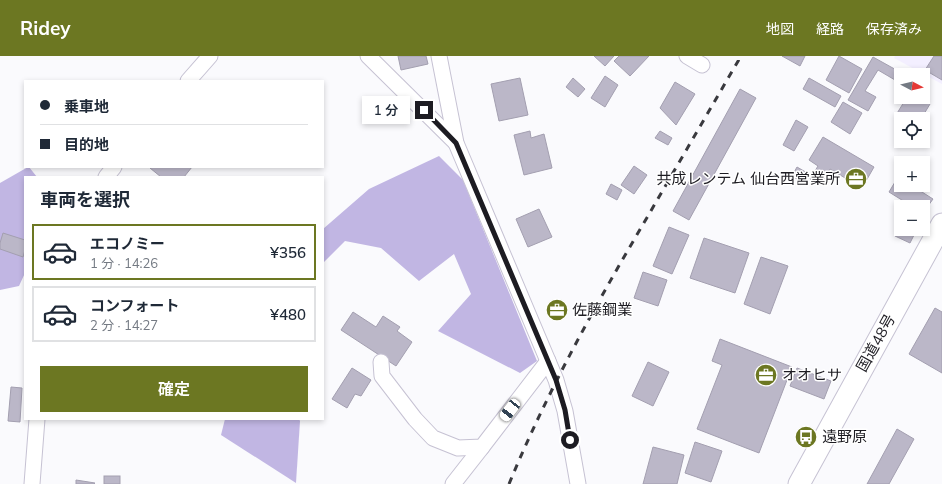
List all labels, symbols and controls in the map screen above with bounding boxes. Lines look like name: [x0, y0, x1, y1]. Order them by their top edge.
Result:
text: Ridey: [20, 16, 71, 40]
text: 地図: [766, 20, 794, 38]
text: 経路: [816, 20, 844, 38]
text: 保存済み: [866, 20, 922, 38]
north arrow: [894, 68, 930, 104]
map controls: [894, 68, 930, 236]
callout: 1 分: [362, 96, 410, 124]
text: 乗車地: [64, 97, 109, 116]
route end: [415, 101, 433, 119]
text: 1 分: [374, 102, 398, 118]
button: locate: [894, 112, 930, 148]
text: 目的地: [64, 135, 109, 154]
button: +: [894, 156, 930, 192]
office icon: 共成レンテム 仙台西営業所: [843, 166, 869, 192]
place label: 共成レンテム 仙台西営業所: [657, 169, 840, 188]
text: 車両を選択: [40, 188, 130, 211]
button: −: [894, 200, 930, 236]
icon: car: [42, 234, 78, 270]
text: エコノミー: [90, 234, 165, 253]
text: ¥356: [270, 243, 306, 262]
text: 1 分 · 14:26: [90, 255, 158, 271]
icon: car: [42, 296, 78, 332]
text: コンフォート: [90, 296, 180, 315]
office icon: 佐藤鋼業: [544, 297, 570, 323]
place label: 佐藤鋼業: [572, 300, 632, 319]
text: ¥480: [270, 305, 306, 324]
street label: 国道48号: [852, 311, 899, 375]
text: 2 分 · 14:27: [90, 317, 158, 333]
office icon: オオヒサ: [753, 362, 779, 388]
place label: オオヒサ: [782, 365, 842, 384]
button: 確定: [40, 366, 308, 412]
car: [498, 397, 522, 423]
bus stop icon: 遠野原: [793, 424, 819, 450]
place label: 遠野原: [822, 427, 867, 446]
route start: [561, 431, 579, 449]

